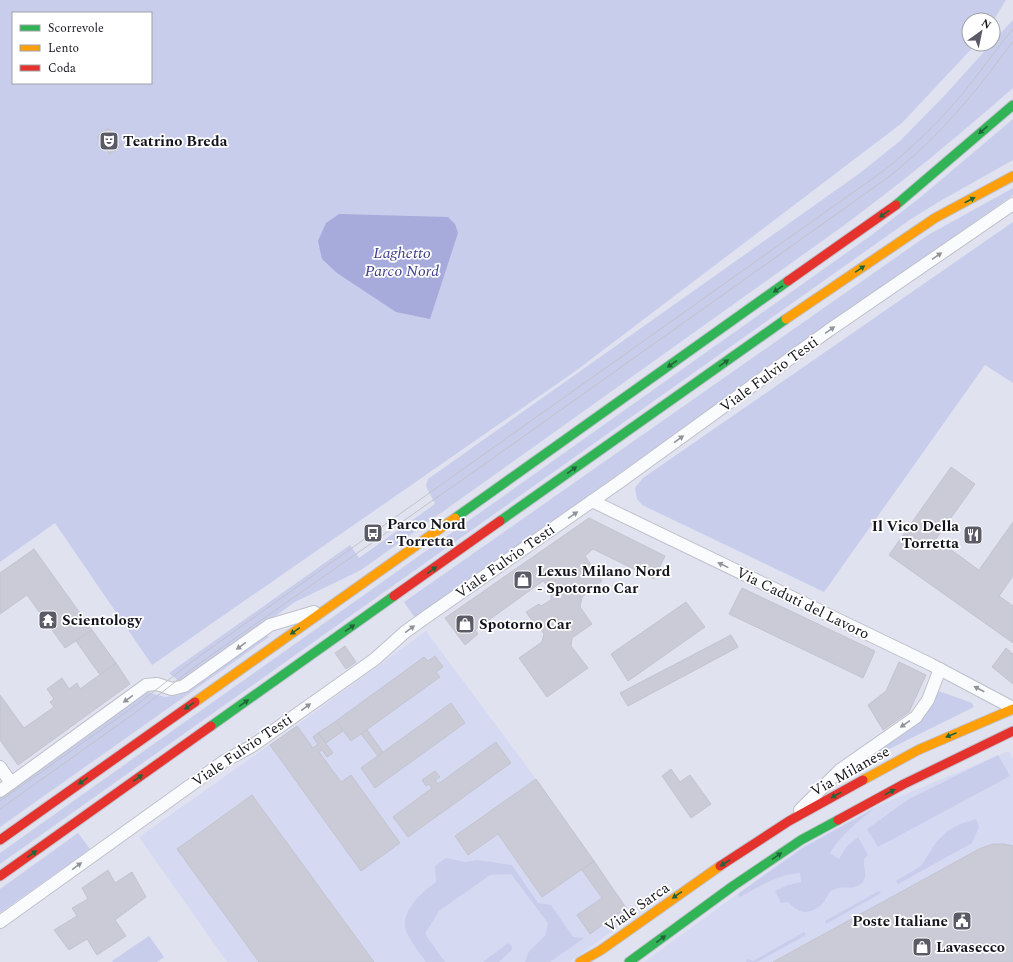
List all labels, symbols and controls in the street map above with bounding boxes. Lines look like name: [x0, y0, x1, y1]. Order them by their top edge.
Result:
legend: [12, 12, 152, 84]
north arrow: [961, 12, 1001, 52]
text: N: [978, 14, 995, 34]
text: Scorrevole: [48, 19, 104, 38]
text: Lento: [48, 39, 79, 58]
text: Coda: [48, 59, 76, 78]
one-way arrow: [978, 126, 989, 135]
theatre icon: Teatrino Breda: [98, 130, 120, 152]
place label: Teatrino Breda: [123, 130, 228, 153]
one-way arrow: [964, 196, 976, 203]
one-way arrow: [878, 209, 889, 218]
water label: Laghetto Parco Nord: [365, 241, 439, 283]
one-way arrow: [931, 252, 942, 260]
one-way arrow: [854, 265, 866, 272]
one-way arrow: [772, 285, 783, 293]
one-way arrow: [824, 326, 835, 334]
street label: Viale Fulvio Testi: [715, 331, 823, 418]
one-way arrow: [719, 359, 730, 367]
one-way arrow: [666, 360, 677, 368]
one-way arrow: [673, 435, 684, 443]
one-way arrow: [566, 466, 577, 474]
one-way arrow: [568, 511, 578, 519]
place label: Parco Nord - Torretta: [387, 513, 466, 553]
place label: Il Vico Della Torretta: [872, 515, 959, 555]
street label: Viale Fulvio Testi: [451, 518, 560, 604]
bus stop icon: Parco Nord - Torretta: [362, 522, 384, 544]
restaurant icon: Il Vico Della Torretta: [962, 524, 984, 546]
place label: Lexus Milano Nord - Spotorno Car: [537, 560, 671, 600]
street label: Via Caduti del Lavoro: [732, 561, 873, 646]
one-way arrow: [718, 562, 729, 568]
one-way arrow: [427, 566, 437, 574]
shop icon: Lexus Milano Nord - Spotorno Car: [512, 569, 534, 591]
temple icon: Scientology: [37, 609, 59, 631]
place label: Scientology: [62, 609, 143, 632]
shop icon: Spotorno Car: [454, 613, 476, 635]
place label: Spotorno Car: [479, 613, 572, 636]
one-way arrow: [345, 624, 355, 632]
one-way arrow: [404, 625, 415, 633]
one-way arrow: [289, 627, 300, 635]
one-way arrow: [235, 642, 246, 650]
one-way arrow: [973, 686, 984, 693]
one-way arrow: [122, 694, 133, 703]
one-way arrow: [239, 699, 249, 707]
one-way arrow: [183, 702, 194, 710]
one-way arrow: [301, 703, 311, 711]
street label: Viale Fulvio Testi: [187, 708, 297, 793]
one-way arrow: [900, 720, 911, 728]
one-way arrow: [945, 733, 957, 739]
street label: Via Milanese: [806, 740, 894, 803]
one-way arrow: [133, 774, 143, 782]
one-way arrow: [77, 777, 88, 785]
one-way arrow: [884, 789, 896, 795]
one-way arrow: [830, 792, 842, 799]
one-way arrow: [27, 850, 37, 858]
one-way arrow: [771, 852, 782, 860]
one-way arrow: [719, 859, 731, 866]
one-way arrow: [72, 862, 82, 870]
street label: Viale Sarca: [600, 876, 675, 938]
one-way arrow: [672, 891, 683, 900]
place label: Poste Italiane: [852, 910, 948, 933]
public building icon: Poste Italiane: [951, 910, 973, 932]
one-way arrow: [655, 935, 666, 943]
shop icon: Lavasecco: [911, 936, 933, 958]
place label: Lavasecco: [936, 936, 1005, 959]

